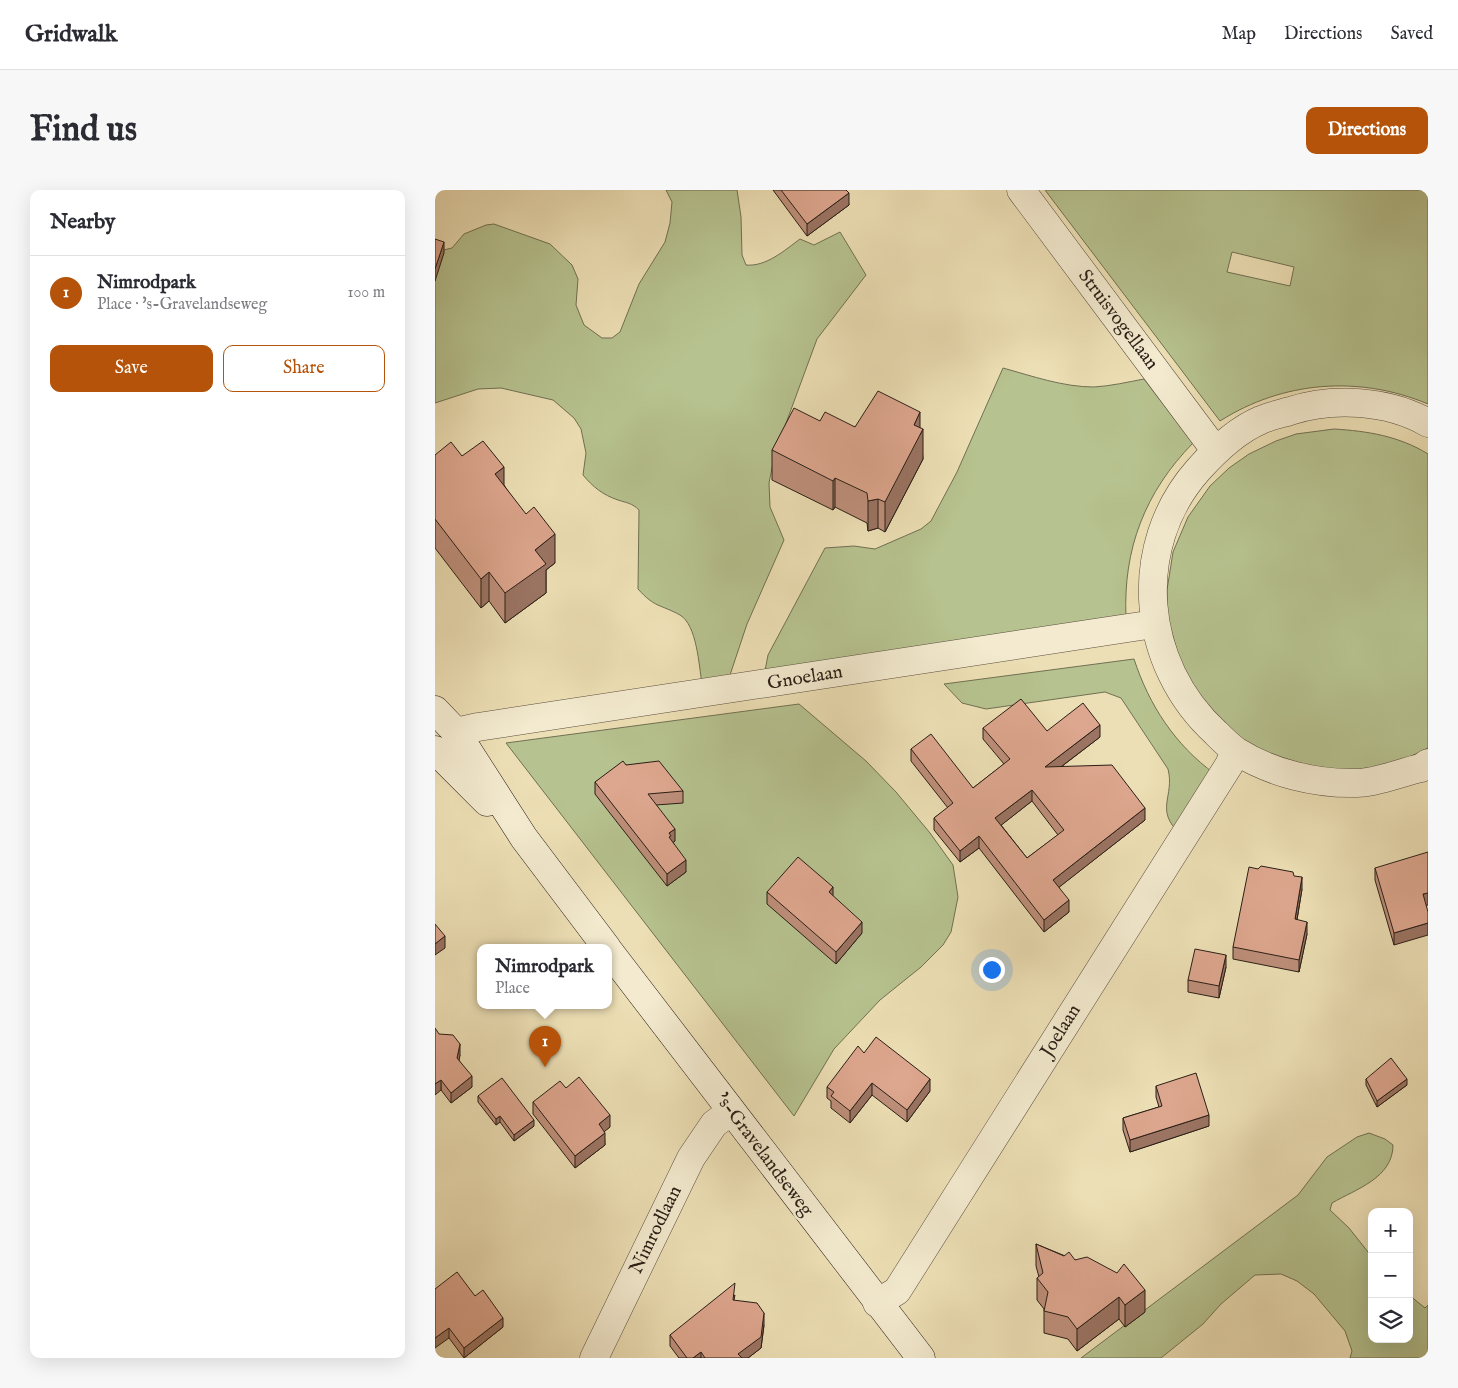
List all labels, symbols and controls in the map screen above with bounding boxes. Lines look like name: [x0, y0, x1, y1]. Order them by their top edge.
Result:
text: Gridwalk: [25, 19, 117, 50]
text: Map: [1222, 23, 1256, 46]
text: Directions: [1284, 23, 1362, 46]
text: Saved: [1390, 23, 1433, 46]
button: Directions: [1306, 107, 1428, 154]
text: Find us: [30, 108, 137, 153]
text: Nearby: [50, 209, 115, 236]
street label: Struisvogellaan: [1073, 265, 1163, 375]
text: Nimrodpark: [97, 271, 196, 295]
text: 1: [63, 283, 69, 303]
text: 100 m: [348, 283, 385, 303]
text: Place · 's-Gravelandseweg: [97, 295, 267, 315]
button: Save: [50, 345, 213, 392]
button: Share: [223, 345, 385, 392]
street label: Gnoelaan: [766, 660, 844, 696]
popup: [477, 944, 612, 1009]
text: Nimrodpark: [495, 955, 594, 979]
your location: [979, 957, 1005, 983]
text: Place: [495, 979, 530, 999]
street label: Joelaan: [1034, 1000, 1087, 1064]
pin: 1: [529, 1026, 561, 1067]
street label: 's-Gravelandseweg: [710, 1089, 819, 1222]
street label: Nimrodlaan: [624, 1182, 688, 1278]
map controls: [1368, 1208, 1413, 1343]
button: +: [1368, 1208, 1413, 1253]
button: −: [1368, 1253, 1413, 1298]
button: layers: [1368, 1298, 1413, 1343]

